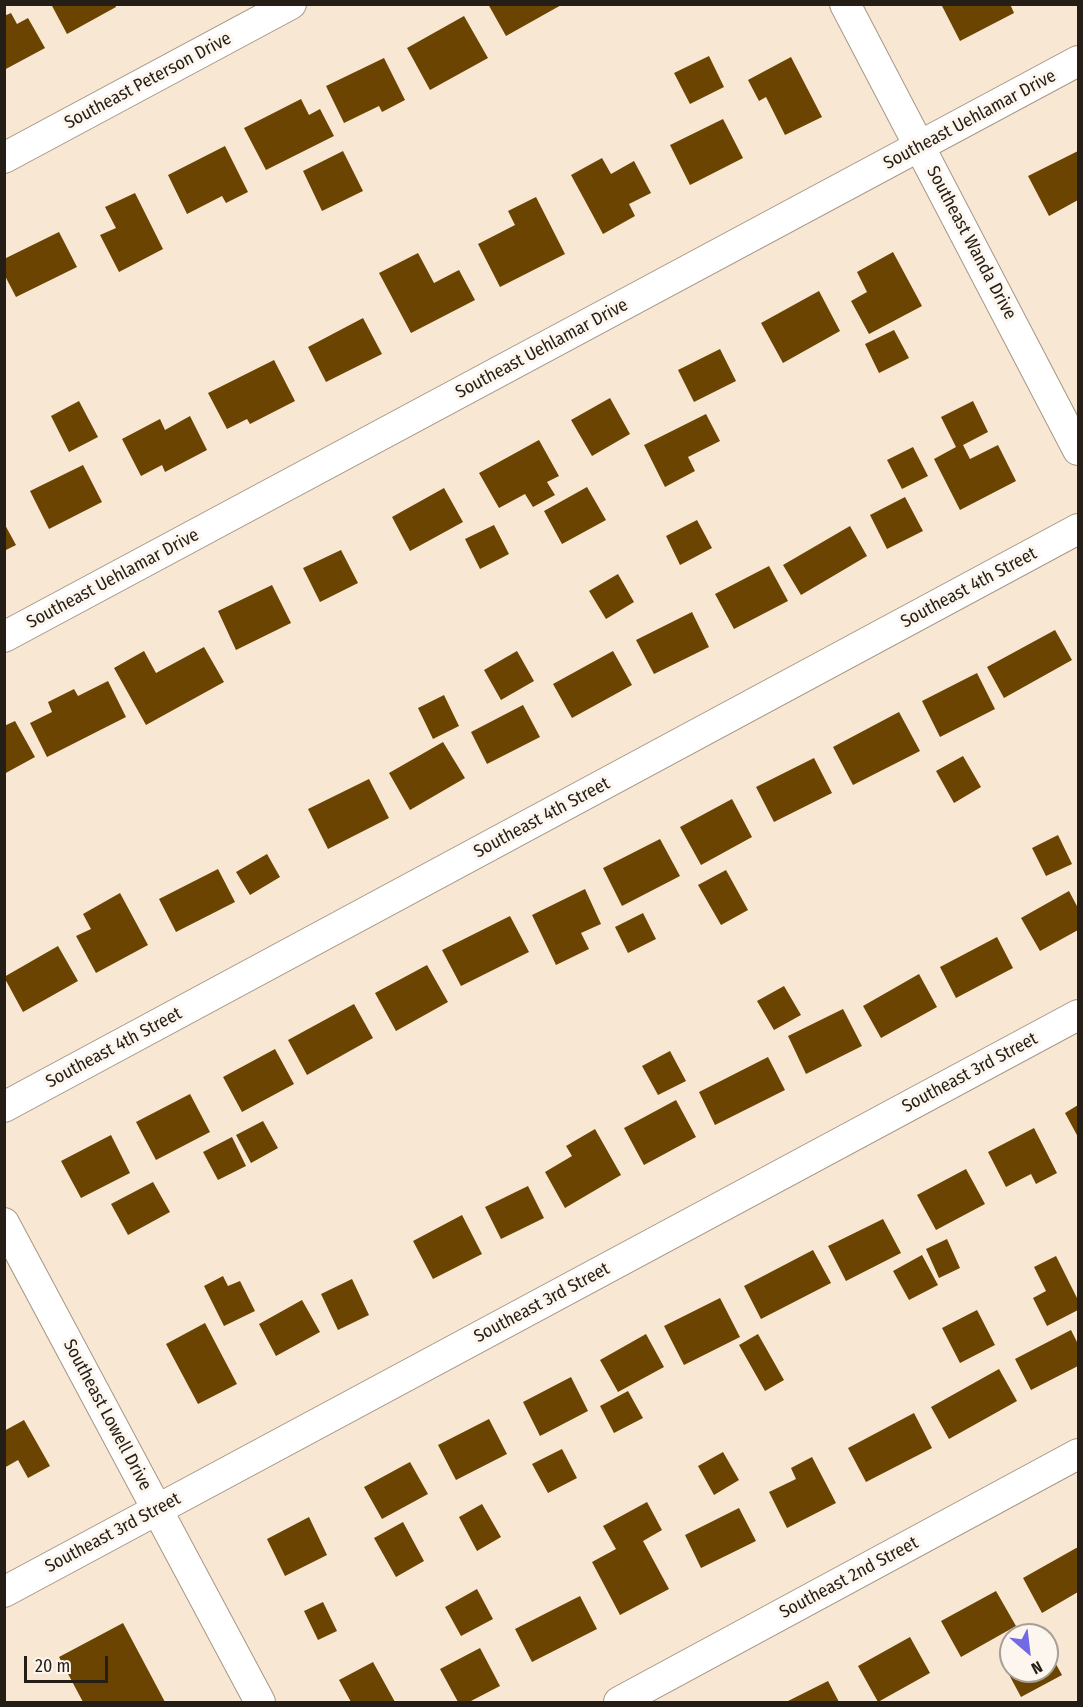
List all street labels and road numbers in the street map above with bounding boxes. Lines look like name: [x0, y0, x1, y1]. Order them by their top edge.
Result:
street label: Southeast Peterson Drive: [61, 28, 235, 134]
street label: Southeast Uehlamar Drive: [880, 65, 1060, 175]
street label: Southeast Wanda Drive: [921, 163, 1021, 323]
street label: Southeast Uehlamar Drive: [452, 294, 632, 404]
street label: Southeast Uehlamar Drive: [23, 524, 203, 634]
street label: Southeast 4th Street: [897, 543, 1041, 633]
street label: Southeast 4th Street: [470, 773, 614, 863]
street label: Southeast 4th Street: [42, 1003, 186, 1093]
street label: Southeast 3rd Street: [899, 1028, 1041, 1118]
street label: Southeast 3rd Street: [471, 1258, 613, 1348]
street label: Southeast Lowell Drive: [58, 1336, 156, 1494]
street label: Southeast 3rd Street: [42, 1488, 184, 1578]
street label: Southeast 2nd Street: [776, 1532, 922, 1624]

